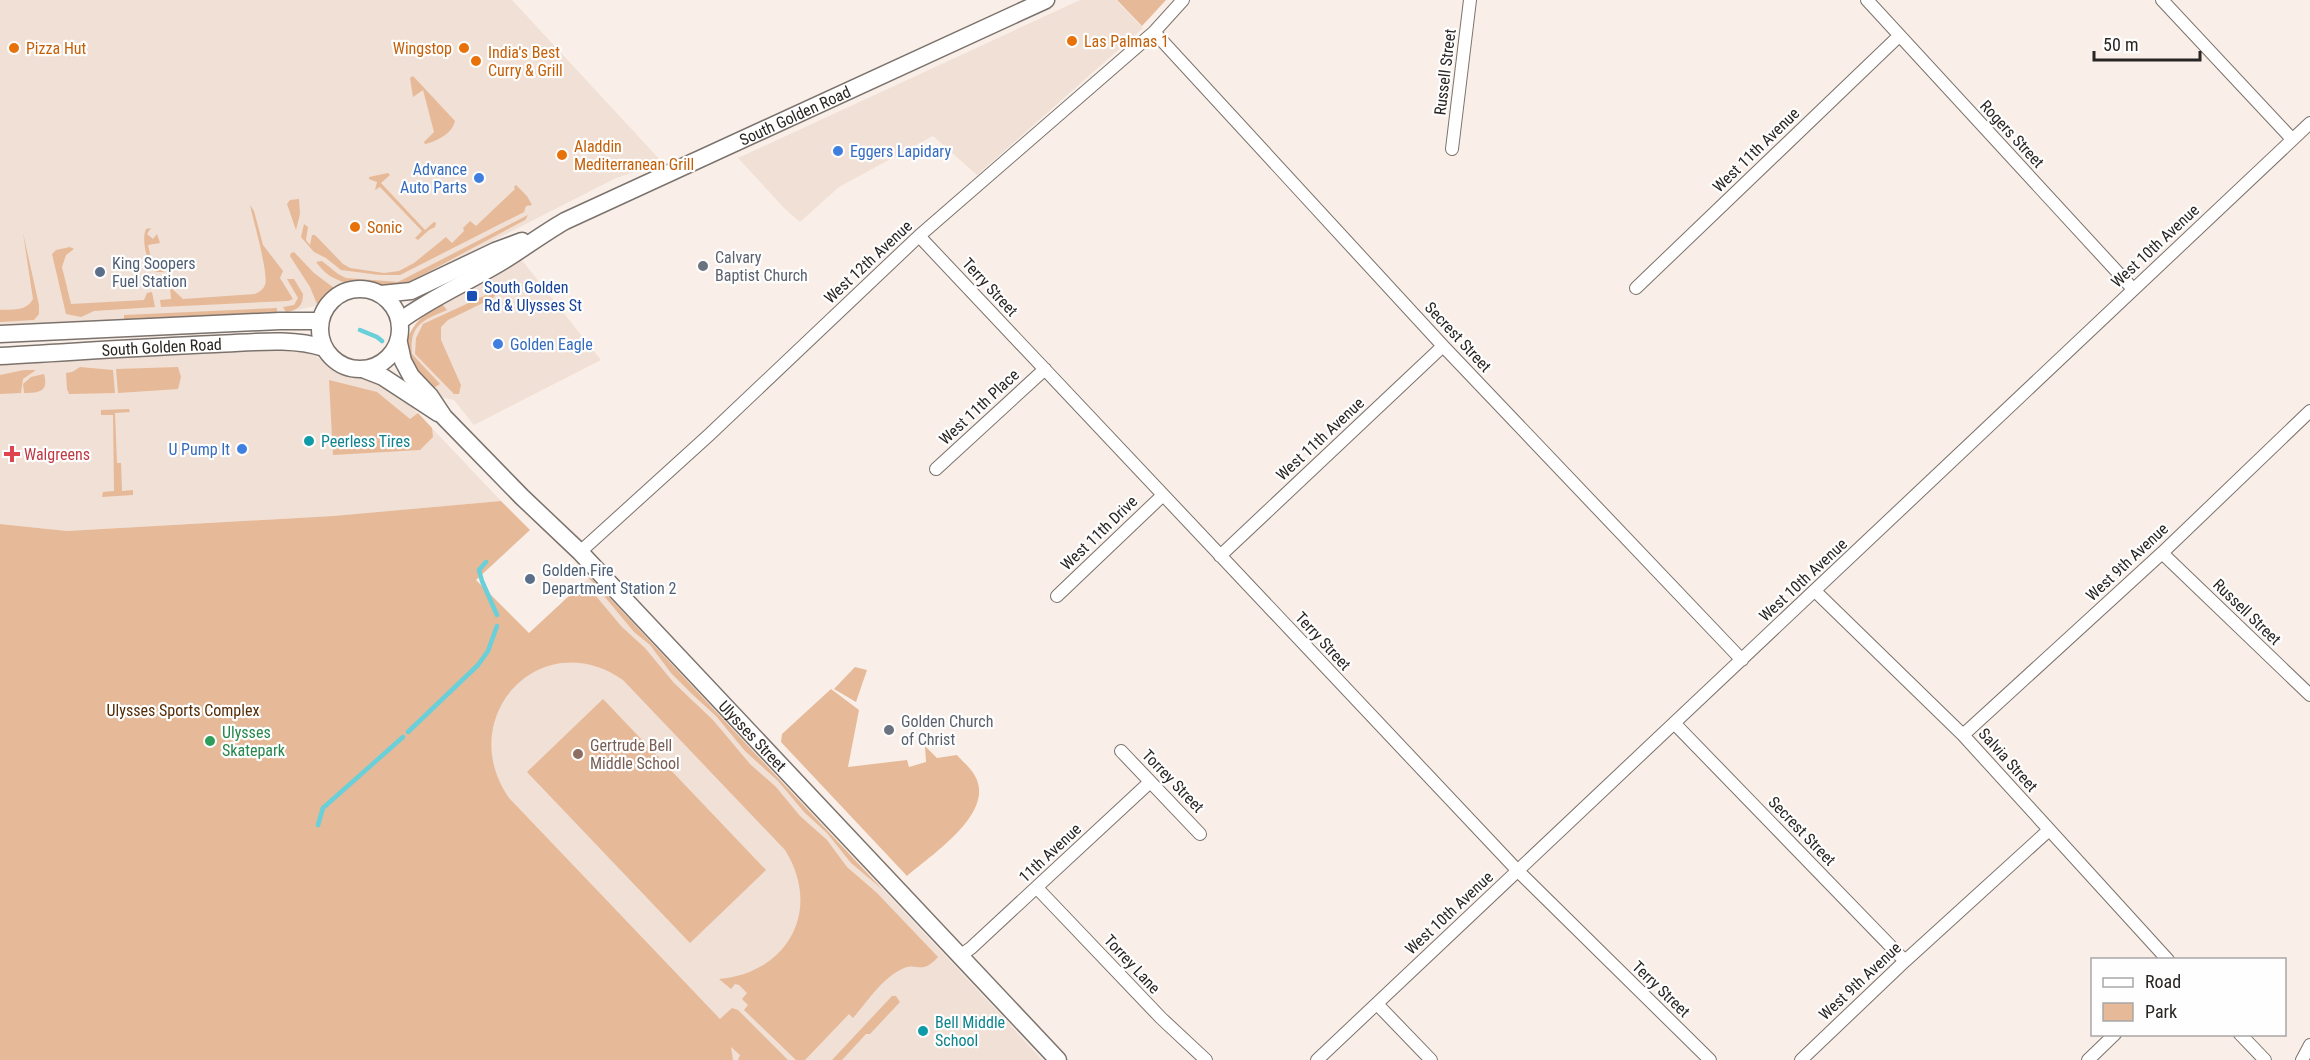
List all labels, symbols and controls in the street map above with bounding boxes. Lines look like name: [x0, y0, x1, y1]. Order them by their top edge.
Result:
scale bar: [2094, 24, 2200, 62]
street label: Russell Street: [1430, 27, 1460, 116]
place label: Las Palmas 1: [1084, 32, 1169, 51]
marker: Las Palmas 1: [1065, 34, 1079, 48]
text: 50 m: [2103, 34, 2138, 55]
place label: Pizza Hut: [26, 39, 87, 58]
place label: Wingstop: [393, 39, 452, 58]
marker: Pizza Hut: [7, 41, 21, 55]
marker: Wingstop: [457, 41, 471, 55]
place label: India's Best Curry & Grill: [488, 43, 563, 80]
marker: India's Best Curry & Grill: [469, 54, 483, 68]
street label: South Golden Road: [736, 82, 853, 149]
street label: Rogers Street: [1976, 96, 2048, 172]
street label: West 11th Avenue: [1709, 104, 1803, 196]
place label: Aladdin Mediterranean Grill: [574, 137, 694, 174]
place label: Eggers Lapidary: [850, 142, 951, 161]
marker: Eggers Lapidary: [831, 144, 845, 158]
marker: Aladdin Mediterranean Grill: [555, 148, 569, 162]
place label: Advance Auto Parts: [400, 160, 467, 197]
marker: Advance Auto Parts: [472, 171, 486, 185]
street label: West 10th Avenue: [2107, 200, 2203, 292]
street label: West 12th Avenue: [820, 216, 916, 308]
place label: Sonic: [367, 218, 402, 237]
marker: Sonic: [348, 220, 362, 234]
place label: Calvary Baptist Church: [715, 248, 808, 285]
place label: King Soopers Fuel Station: [112, 254, 196, 291]
street label: Terry Street: [958, 254, 1022, 320]
marker: Calvary Baptist Church: [696, 259, 710, 273]
marker: King Soopers Fuel Station: [93, 265, 107, 279]
place label: South Golden Rd & Ulysses St: [484, 278, 582, 315]
marker: South Golden Rd & Ulysses St: [465, 289, 479, 303]
street label: Secrest Street: [1421, 298, 1495, 376]
street label: South Golden Road: [101, 334, 222, 359]
place label: Golden Eagle: [510, 335, 593, 354]
marker: Golden Eagle: [491, 337, 505, 351]
street label: West 11th Place: [935, 365, 1023, 449]
street label: West 11th Avenue: [1272, 393, 1368, 485]
place label: Peerless Tires: [321, 432, 410, 451]
marker: Peerless Tires: [302, 434, 316, 448]
place label: U Pump It: [168, 440, 230, 459]
marker: U Pump It: [235, 442, 249, 456]
place label: Walgreens: [24, 445, 90, 464]
marker: Walgreens: [5, 447, 19, 461]
street label: West 11th Drive: [1057, 492, 1141, 574]
street label: West 9th Avenue: [2082, 519, 2172, 605]
street label: West 10th Avenue: [1755, 534, 1851, 626]
place label: Golden Fire Department Station 2: [542, 561, 676, 598]
marker: Golden Fire Department Station 2: [523, 572, 537, 586]
street label: Russell Street: [2209, 575, 2285, 649]
street label: Terry Street: [1291, 608, 1355, 674]
street label: Ulysses Street: [715, 696, 791, 775]
park label: Ulysses Sports Complex: [107, 701, 259, 720]
place label: Golden Church of Christ: [901, 712, 993, 749]
place label: Ulysses Skatepark: [222, 723, 286, 760]
marker: Golden Church of Christ: [882, 723, 896, 737]
street label: Salvia Street: [1975, 724, 2042, 796]
marker: Ulysses Skatepark: [203, 734, 217, 748]
place label: Gertrude Bell Middle School: [590, 736, 680, 773]
street label: Torrey Street: [1138, 745, 1208, 817]
marker: Gertrude Bell Middle School: [571, 747, 585, 761]
street label: Secrest Street: [1764, 793, 1840, 870]
street label: 11th Avenue: [1015, 819, 1085, 887]
street label: West 10th Avenue: [1401, 867, 1497, 959]
street label: Torrey Lane: [1100, 931, 1164, 997]
street label: West 9th Avenue: [1815, 938, 1905, 1024]
street label: Terry Street: [1628, 957, 1694, 1021]
legend: [2091, 958, 2286, 1036]
text: Road: [2145, 971, 2181, 992]
text: Park: [2145, 1001, 2177, 1022]
place label: Bell Middle School: [935, 1013, 1005, 1050]
marker: Bell Middle School: [916, 1024, 930, 1038]

